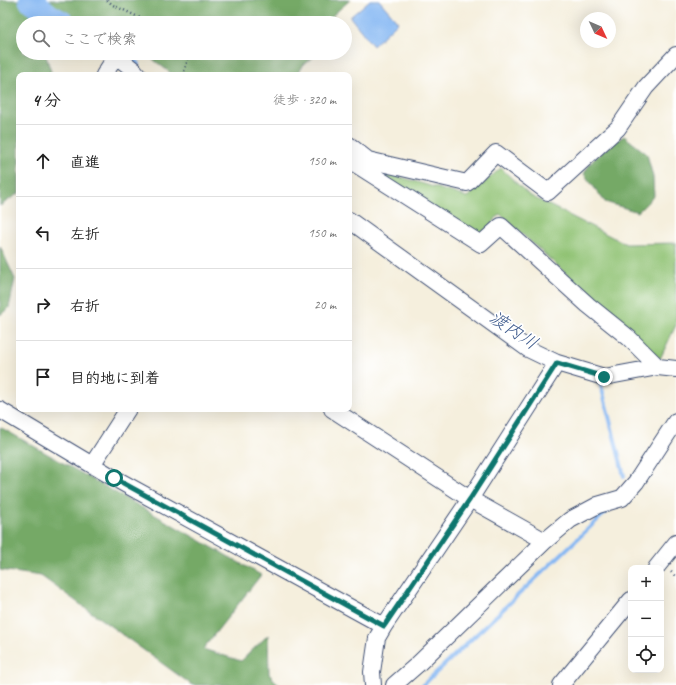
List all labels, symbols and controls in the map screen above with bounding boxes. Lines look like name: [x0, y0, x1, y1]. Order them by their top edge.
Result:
north arrow: [580, 12, 616, 48]
search box: [16, 16, 352, 60]
icon: search: [30, 27, 52, 49]
text: ここで検索: [62, 30, 137, 49]
text: 4 分: [32, 90, 61, 111]
text: 徒歩 · 320 m: [273, 92, 336, 108]
icon: ahead: [32, 150, 54, 172]
text: 直進: [70, 153, 100, 172]
text: 150 m: [308, 153, 336, 169]
icon: left: [32, 222, 54, 244]
text: 左折: [70, 225, 100, 244]
text: 150 m: [308, 225, 336, 241]
icon: right: [32, 294, 54, 316]
text: 右折: [70, 297, 100, 316]
text: 20 m: [314, 297, 336, 313]
water label: 渡内川: [485, 306, 543, 354]
icon: arrive: [32, 366, 54, 388]
route end: [595, 368, 613, 386]
text: 目的地に到着: [70, 369, 160, 388]
route start: [105, 469, 123, 487]
map controls: [628, 565, 664, 673]
button: +: [628, 565, 664, 601]
button: −: [628, 601, 664, 637]
button: locate: [628, 637, 664, 673]

